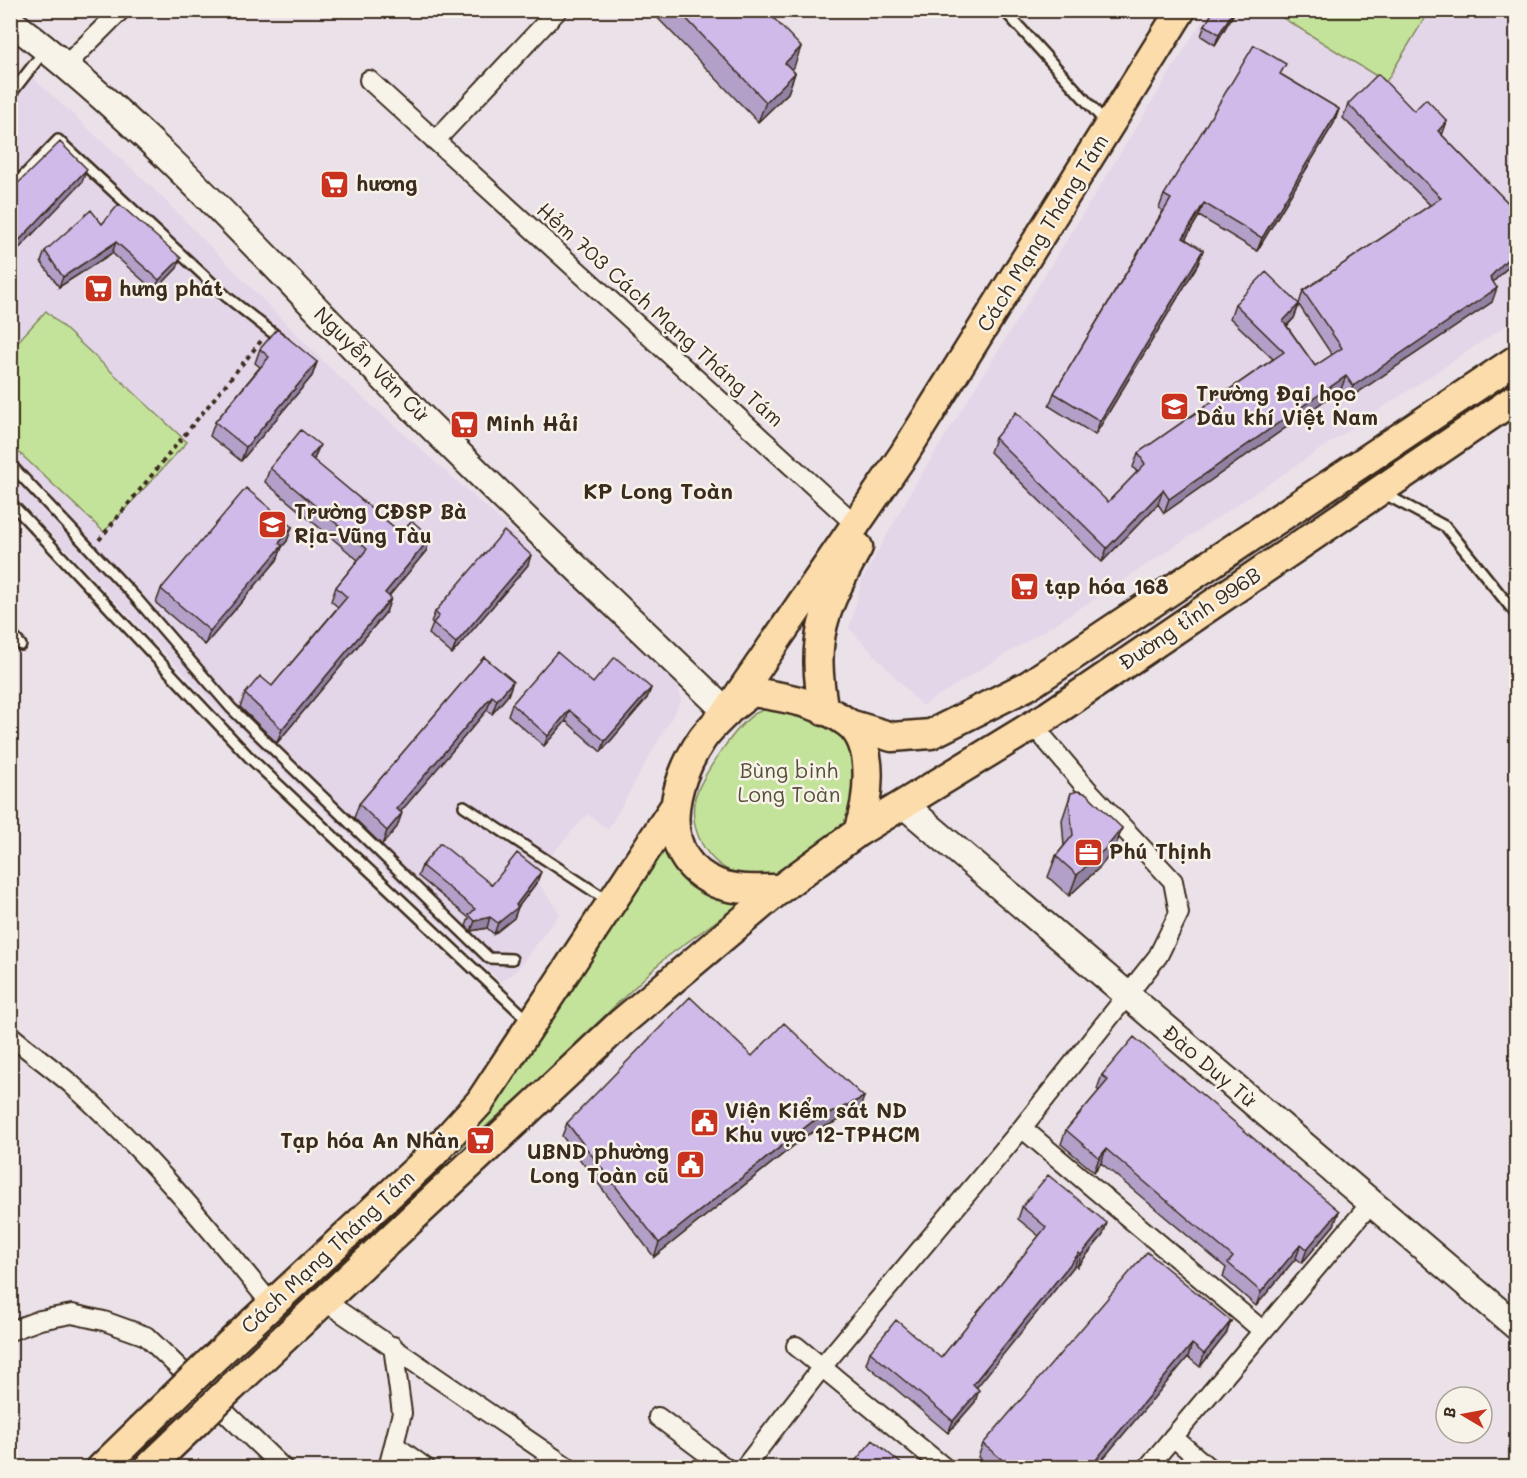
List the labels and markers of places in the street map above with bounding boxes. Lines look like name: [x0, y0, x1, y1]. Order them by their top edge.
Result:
supermarket icon: hương: [319, 168, 351, 200]
place label: hương: [356, 169, 418, 196]
supermarket icon: hưng phát: [82, 273, 114, 305]
place label: hưng phát: [119, 274, 223, 301]
place label: Trường Đại học Dầu khí Việt Nam: [1196, 379, 1378, 430]
school or university icon: Trường Đại học Dầu khí Việt Nam: [1159, 390, 1191, 422]
supermarket icon: Minh Hải: [449, 408, 481, 440]
place label: Minh Hải: [486, 409, 579, 436]
place label: Trường CĐSP Bà Rịa-Vũng Tàu: [294, 497, 467, 548]
school or university icon: Trường CĐSP Bà Rịa-Vũng Tàu: [257, 508, 289, 540]
supermarket icon: tạp hóa 168: [1008, 571, 1040, 603]
place label: tạp hóa 168: [1045, 572, 1168, 599]
office icon: Phú Thịnh: [1072, 836, 1104, 868]
place label: Phú Thịnh: [1109, 837, 1211, 864]
place label: Viện Kiểm sát ND Khu vực 12-TPHCM: [725, 1096, 920, 1147]
public building icon: Viện Kiểm sát ND Khu vực 12-TPHCM: [688, 1107, 720, 1139]
supermarket icon: Tạp hóa An Nhàn: [464, 1125, 496, 1157]
place label: Tạp hóa An Nhàn: [280, 1126, 459, 1153]
place label: UBND phường Long Toàn cũ: [527, 1137, 669, 1188]
public building icon: UBND phường Long Toàn cũ: [674, 1148, 706, 1180]

